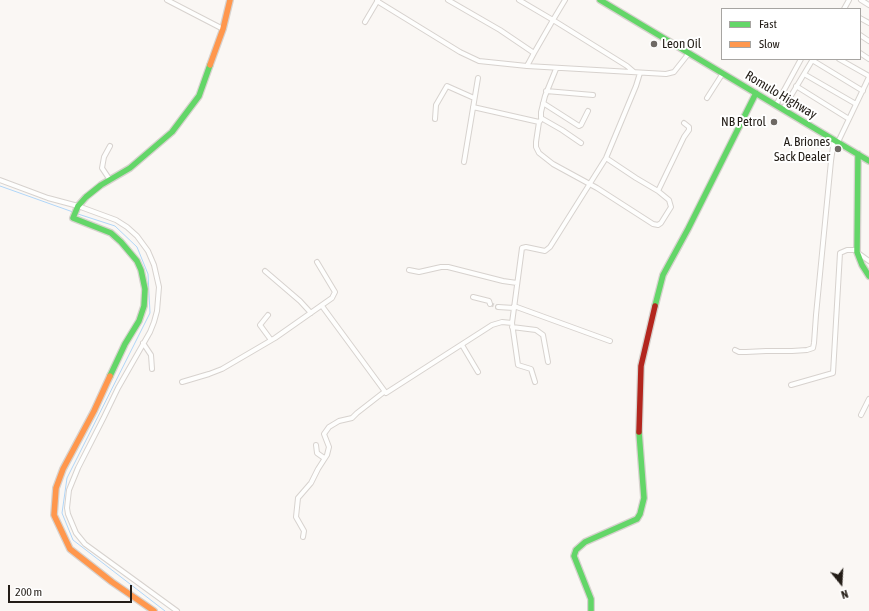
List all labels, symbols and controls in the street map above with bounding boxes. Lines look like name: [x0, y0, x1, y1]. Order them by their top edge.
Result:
legend: [721, 8, 861, 60]
text: Fast: [759, 17, 777, 31]
place label: Leon Oil: [662, 36, 701, 52]
text: Slow: [759, 37, 780, 51]
marker: Leon Oil: [649, 39, 659, 49]
street label: Romulo Highway: [742, 67, 820, 123]
place label: NB Petrol: [721, 114, 766, 130]
marker: NB Petrol: [769, 117, 779, 127]
place label: A. Briones Sack Dealer: [774, 134, 830, 165]
marker: A. Briones Sack Dealer: [833, 144, 843, 154]
north arrow: [821, 563, 861, 603]
scale bar: [10, 577, 134, 603]
text: 200 m: [15, 585, 42, 599]
text: N: [840, 588, 850, 601]

